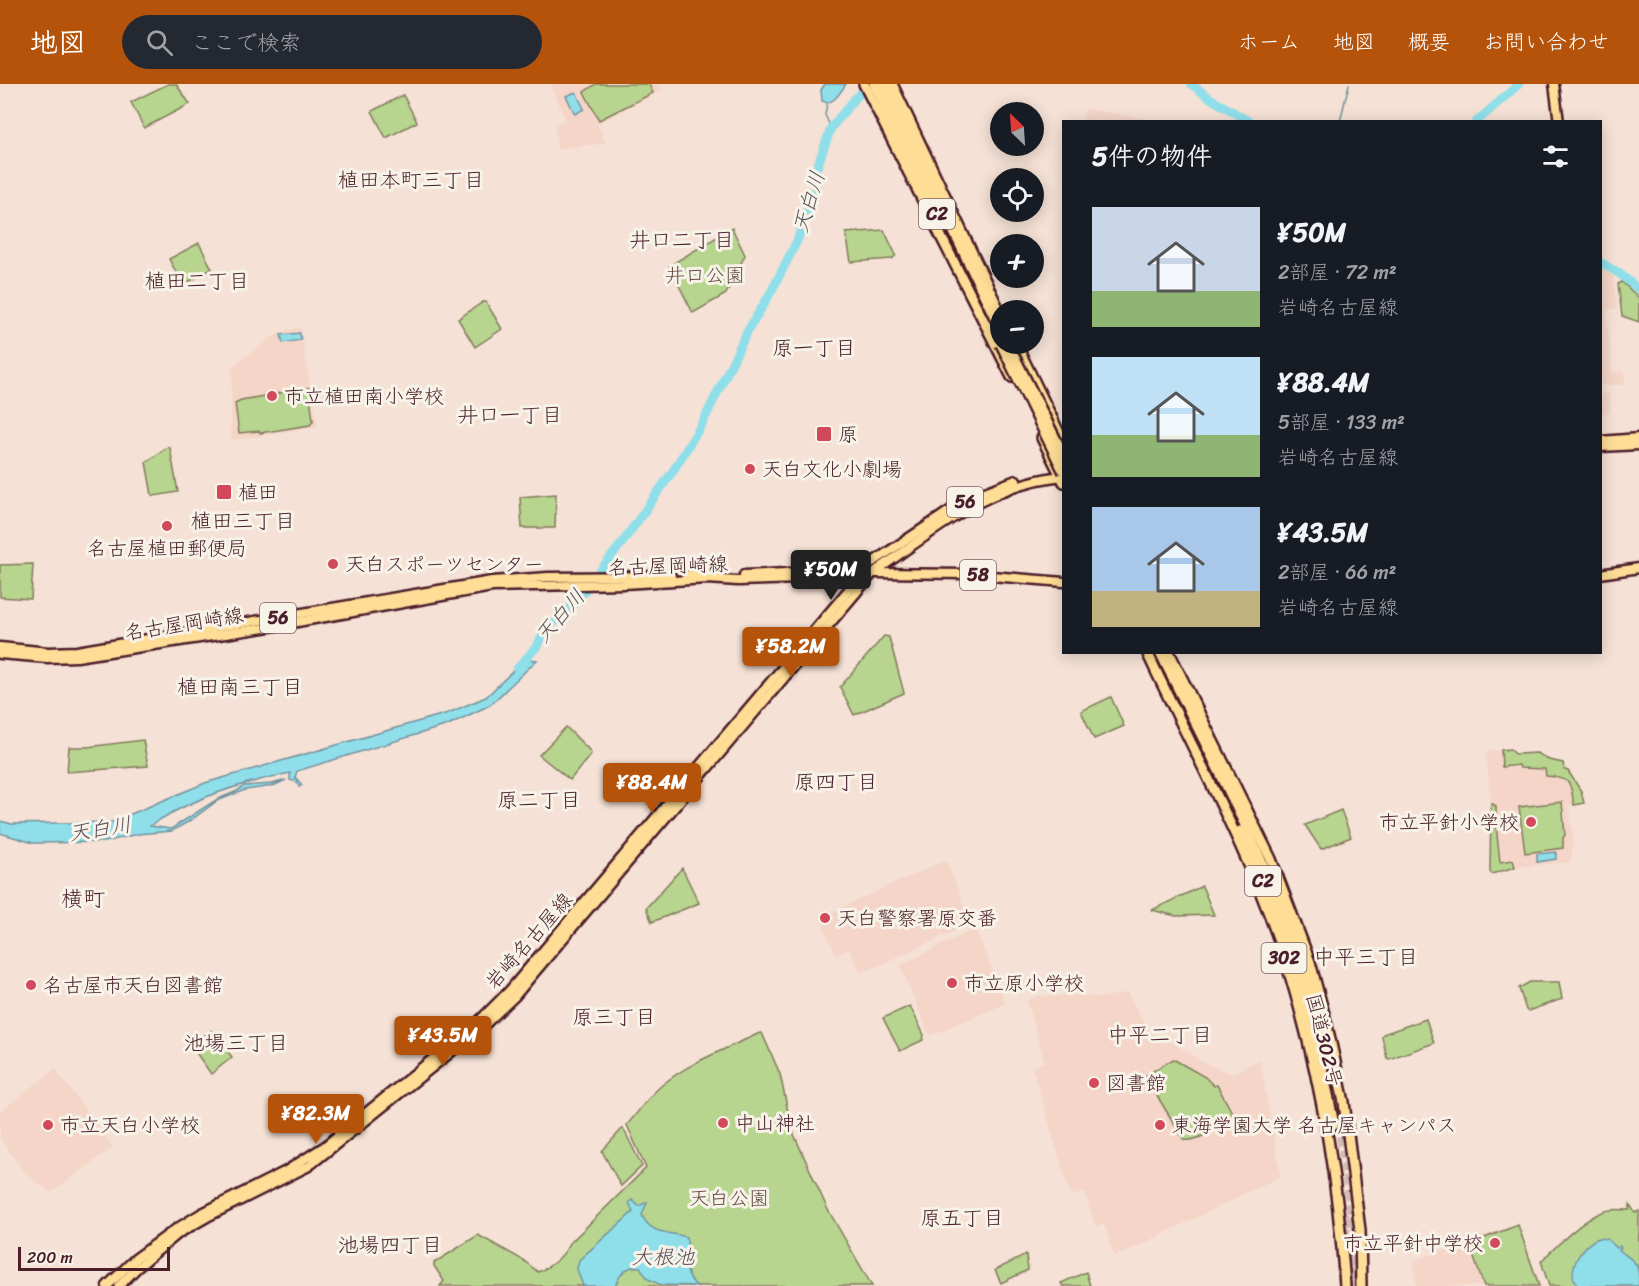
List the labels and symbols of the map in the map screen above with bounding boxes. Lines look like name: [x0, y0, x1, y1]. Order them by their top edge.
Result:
north arrow: [990, 102, 1044, 156]
district label: 植田本町三丁目: [338, 161, 485, 199]
water label: 天白川: [782, 166, 836, 238]
road number: C2: [919, 199, 955, 229]
district label: 井口二丁目: [630, 221, 735, 259]
park label: 井口公園: [665, 258, 745, 293]
district label: 植田二丁目: [145, 262, 250, 300]
district label: 原一丁目: [772, 329, 856, 367]
place label: 市立植田南小学校: [284, 379, 444, 414]
marker: 市立植田南小学校: [265, 389, 279, 403]
district label: 井口一丁目: [458, 396, 563, 434]
place label: 原: [838, 417, 858, 452]
marker: 原: [815, 425, 833, 443]
place label: 天白文化小劇場: [762, 452, 902, 487]
marker: 天白文化小劇場: [743, 462, 757, 476]
place label: 植田: [238, 475, 278, 510]
marker: 植田: [215, 483, 233, 501]
road number: 56: [947, 487, 983, 517]
district label: 植田三丁目: [191, 502, 296, 540]
marker: 名古屋植田郵便局: [160, 519, 174, 533]
place label: 名古屋植田郵便局: [87, 531, 247, 566]
street label: 名古屋岡崎線: [607, 546, 729, 586]
place label: 天白スポーツセンター: [345, 547, 544, 582]
pin: ¥50M: [795, 550, 867, 601]
marker: 天白スポーツセンター: [326, 557, 340, 571]
road number: 58: [960, 560, 996, 590]
water label: 天白川: [525, 580, 595, 652]
street label: 名古屋岡崎線: [122, 597, 246, 651]
road number: 56: [260, 603, 296, 633]
pin: ¥58.2M: [742, 627, 840, 678]
district label: 植田南三丁目: [177, 668, 303, 706]
pin: ¥88.4M: [603, 763, 701, 814]
district label: 原四丁目: [794, 763, 878, 801]
district label: 原二丁目: [497, 781, 581, 819]
water label: 天白川: [66, 805, 134, 853]
place label: 市立平針小学校: [1379, 805, 1519, 840]
marker: 市立平針小学校: [1524, 815, 1538, 829]
road number: C2: [1245, 866, 1281, 896]
district label: 横町: [61, 879, 105, 918]
street label: 岩崎名古屋線: [476, 884, 582, 998]
place label: 天白警察署原交番: [837, 901, 997, 936]
marker: 天白警察署原交番: [818, 911, 832, 925]
district label: 中平三丁目: [1314, 938, 1419, 976]
road number: 302: [1262, 943, 1306, 973]
place label: 市立原小学校: [964, 966, 1084, 1001]
place label: 名古屋市天白図書館: [43, 968, 223, 1003]
marker: 市立原小学校: [945, 976, 959, 990]
marker: 名古屋市天白図書館: [24, 978, 38, 992]
street label: 国道302号: [1296, 990, 1352, 1090]
district label: 原三丁目: [572, 998, 656, 1036]
pin: ¥43.5M: [394, 1016, 492, 1067]
district label: 中平二丁目: [1108, 1016, 1213, 1054]
district label: 池場三丁目: [184, 1024, 289, 1062]
place label: 図書館: [1106, 1066, 1166, 1101]
marker: 図書館: [1087, 1076, 1101, 1090]
pin: ¥82.3M: [267, 1094, 365, 1145]
place label: 中山神社: [735, 1106, 815, 1141]
place label: 市立天白小学校: [60, 1108, 200, 1143]
place label: 東海学園大学 名古屋キャンパス: [1172, 1108, 1456, 1143]
marker: 中山神社: [716, 1116, 730, 1130]
marker: 市立天白小学校: [41, 1118, 55, 1132]
marker: 東海学園大学 名古屋キャンパス: [1153, 1118, 1167, 1132]
park label: 天白公園: [689, 1181, 769, 1216]
district label: 原五丁目: [920, 1199, 1004, 1237]
district label: 池場四丁目: [338, 1226, 443, 1264]
place label: 市立平針中学校: [1343, 1226, 1483, 1261]
marker: 市立平針中学校: [1488, 1236, 1502, 1250]
water label: 大根池: [632, 1238, 695, 1276]
scale bar: [18, 1244, 170, 1272]

